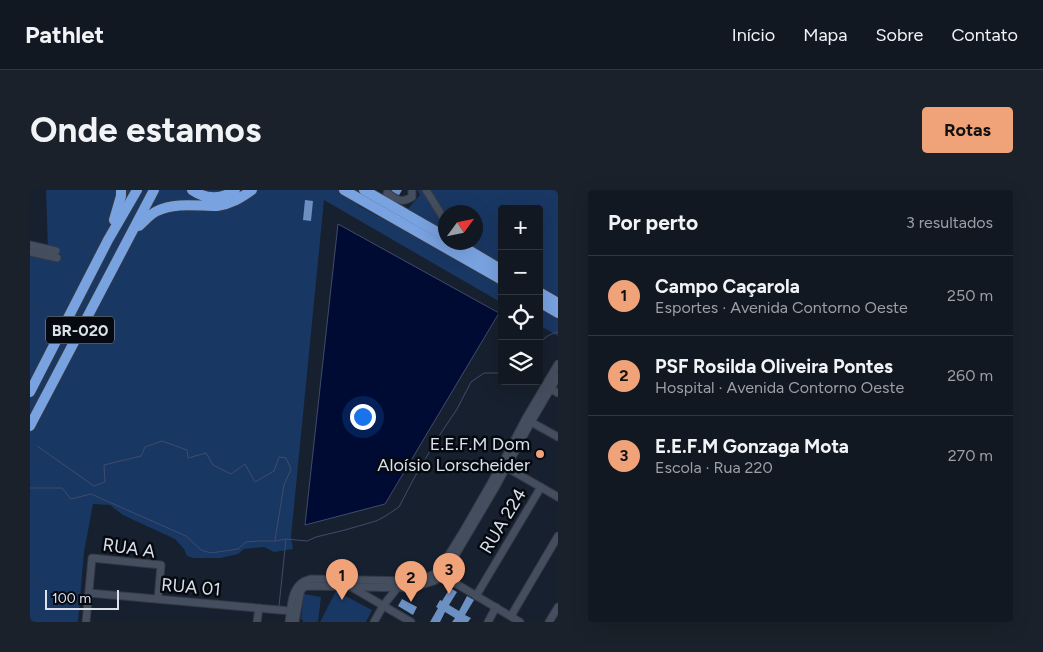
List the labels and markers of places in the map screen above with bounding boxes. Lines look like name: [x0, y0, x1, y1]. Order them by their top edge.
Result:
place label: E.E.F.M Dom Aloísio Lorscheider: [377, 433, 530, 476]
marker: E.E.F.M Dom Aloísio Lorscheider: [534, 448, 546, 460]
pin: 3: [433, 553, 465, 594]
pin: 1: [326, 559, 358, 600]
pin: 2: [395, 561, 427, 602]

